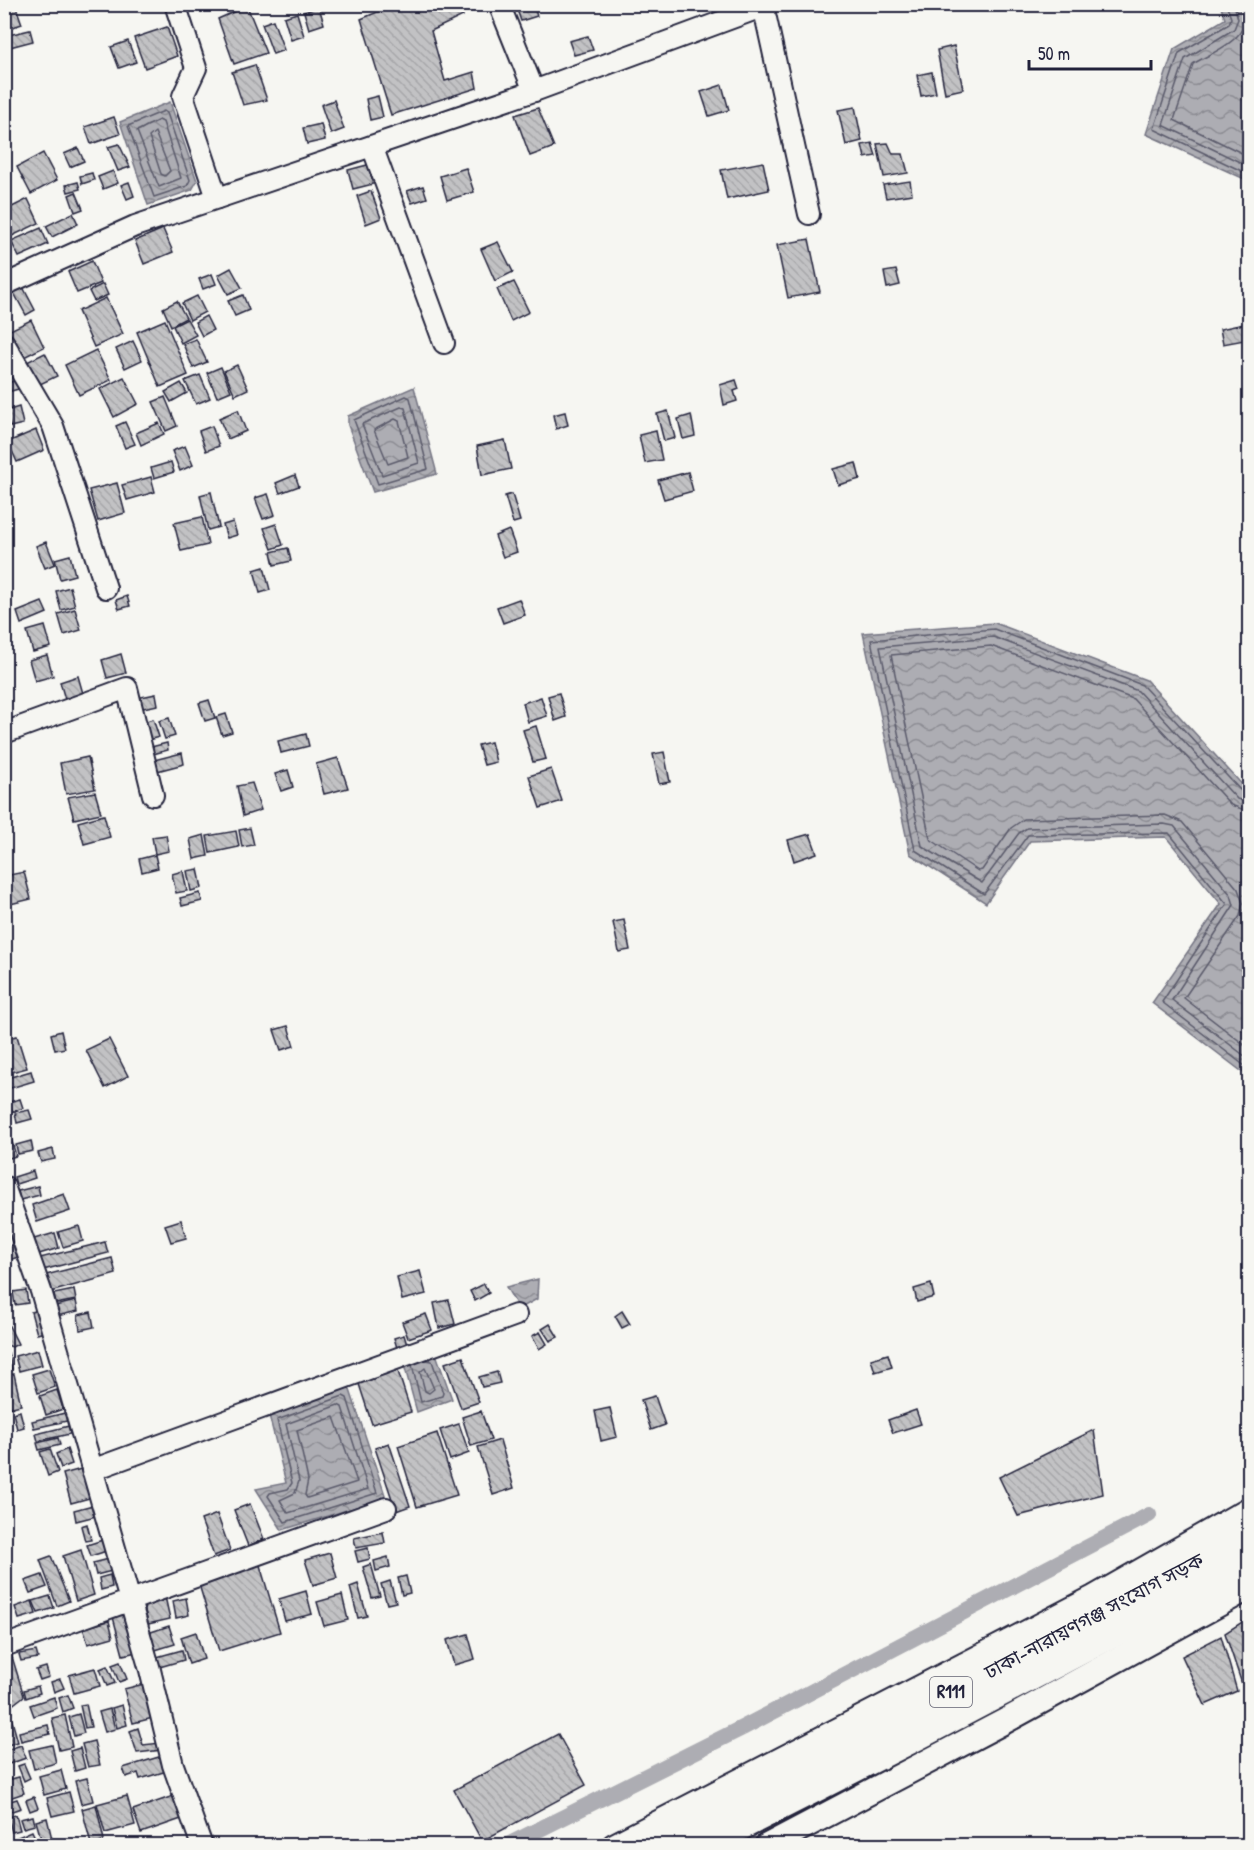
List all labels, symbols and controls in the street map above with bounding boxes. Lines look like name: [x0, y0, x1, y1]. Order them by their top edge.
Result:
scale bar: [1029, 33, 1150, 71]
text: 50 m: [1038, 41, 1070, 66]
street label: ঢাকা-নারায়ণগঞ্জ সংযোগ সড়ক: [978, 1546, 1209, 1685]
road number: R111: [930, 1677, 972, 1707]

